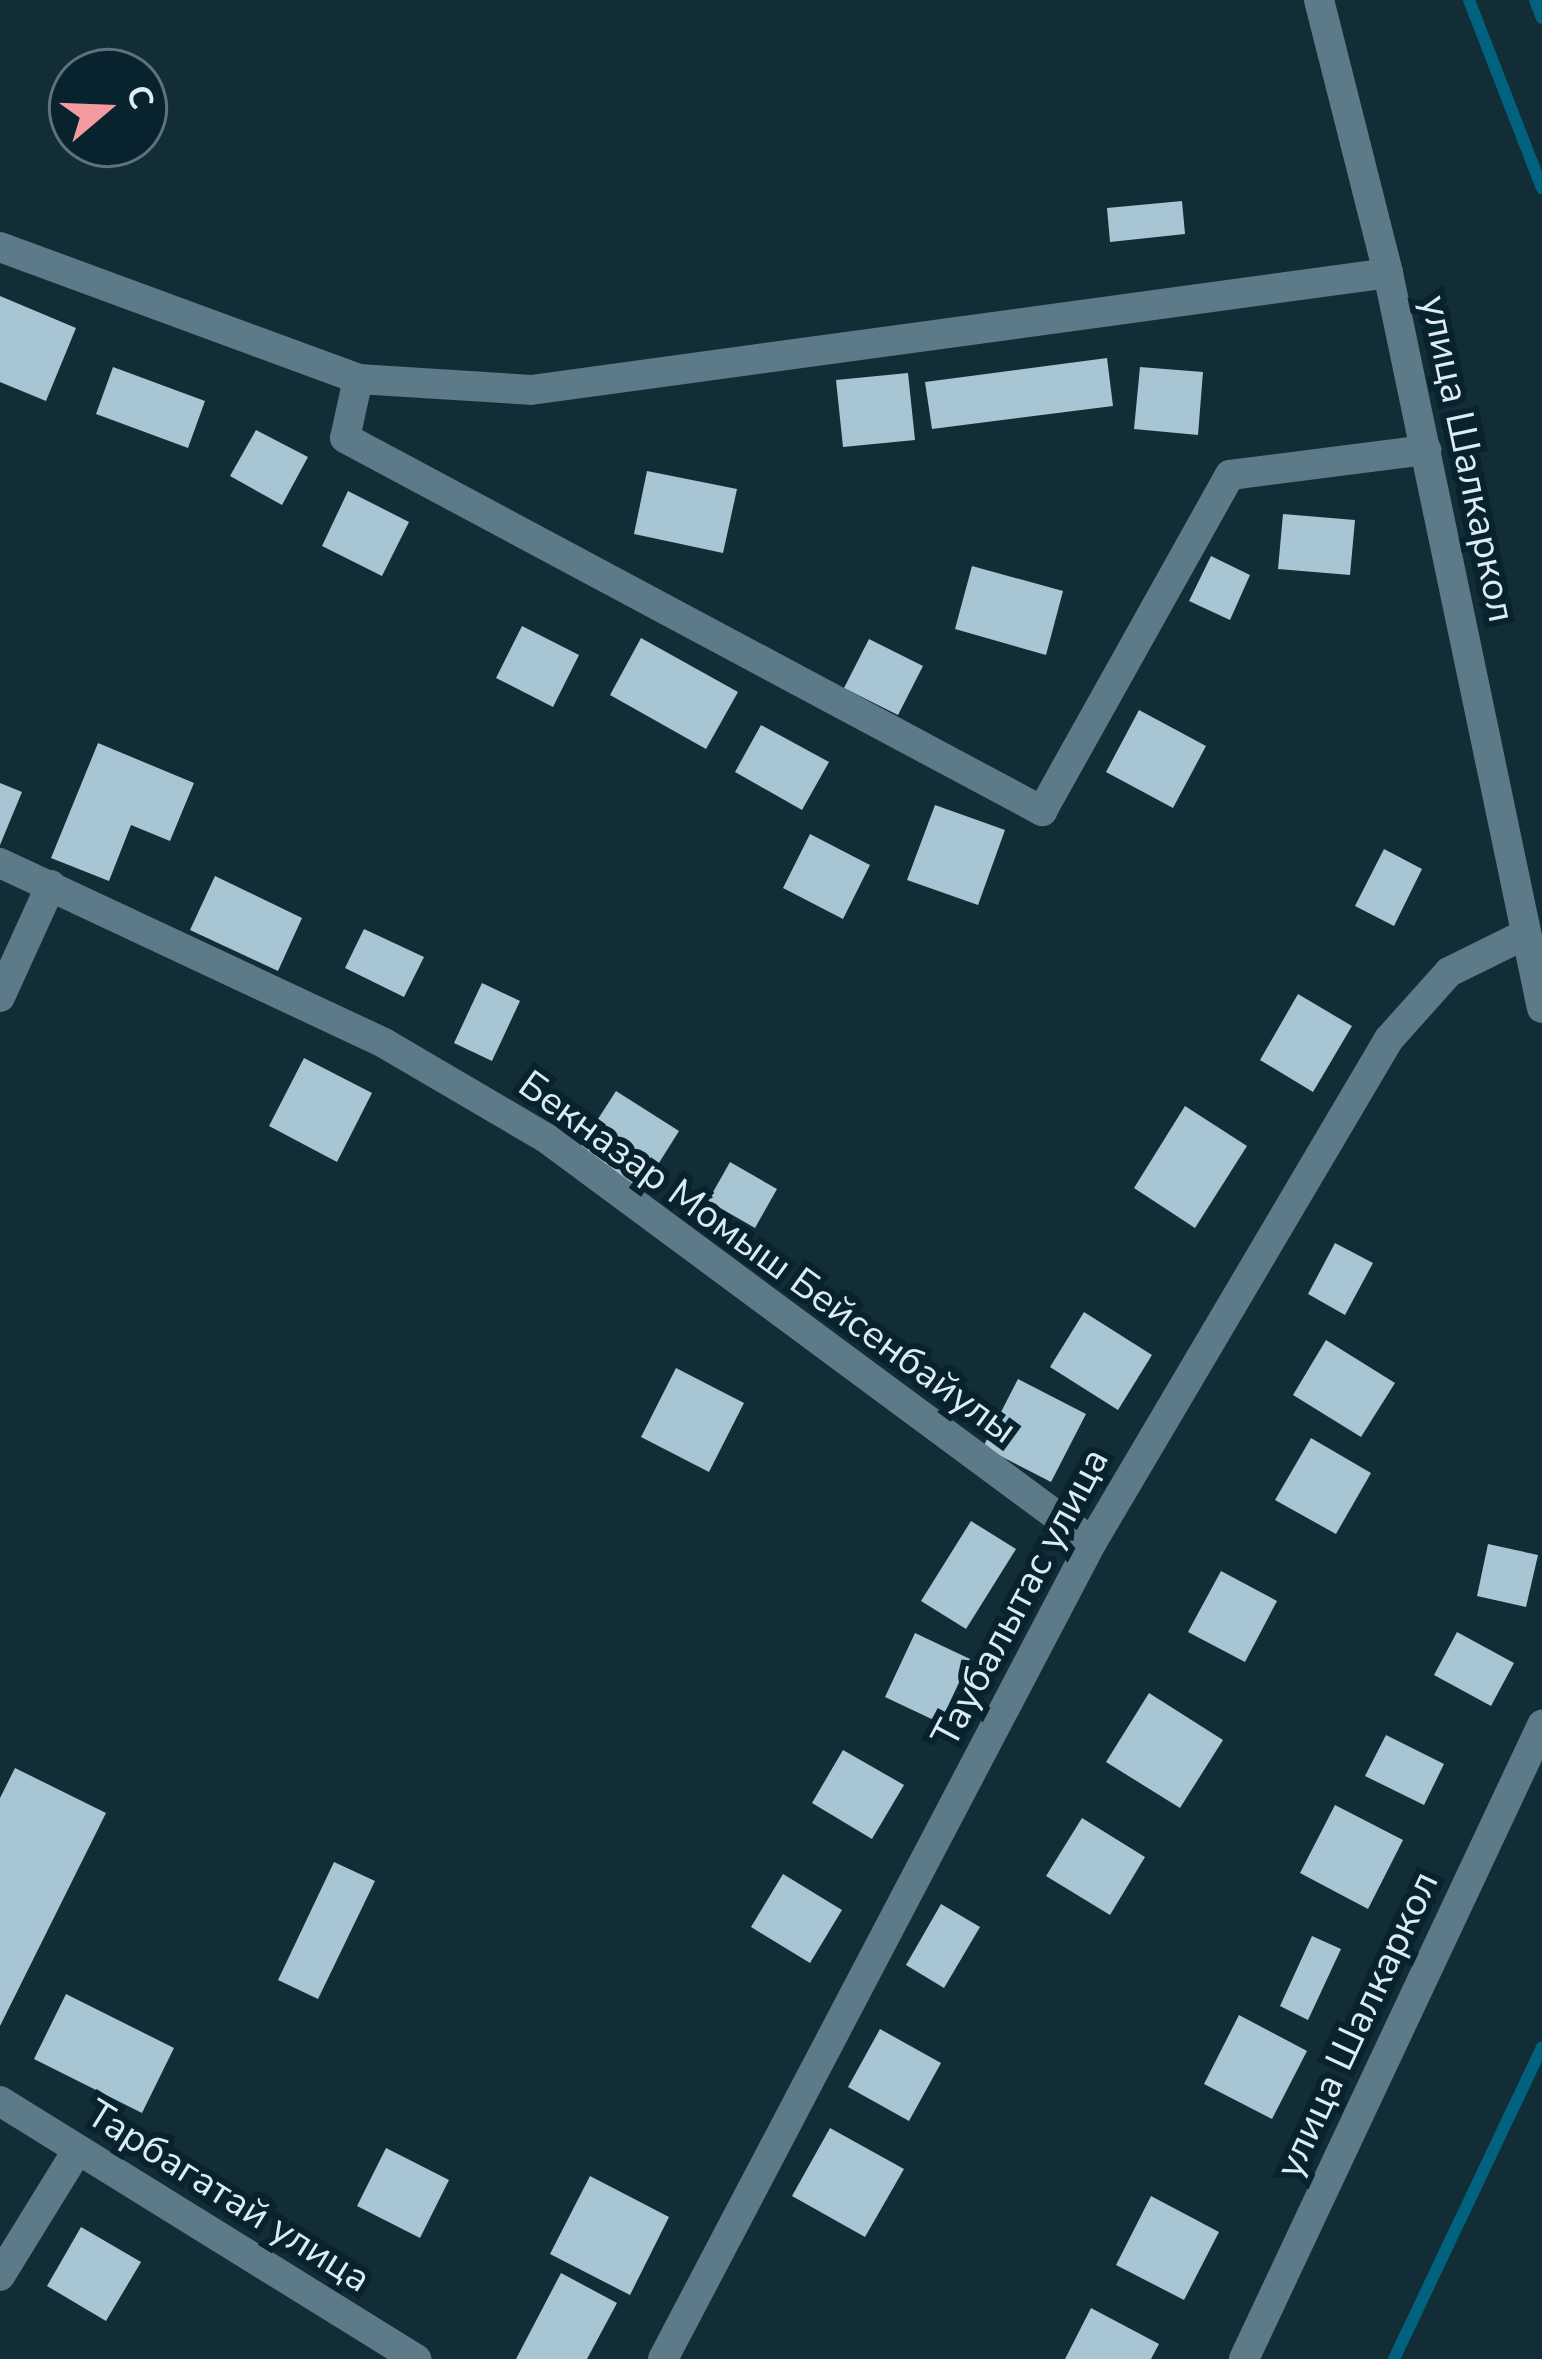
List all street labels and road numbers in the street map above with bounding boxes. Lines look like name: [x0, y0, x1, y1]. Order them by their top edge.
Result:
street label: улица Шалкаркол: [1410, 292, 1524, 626]
street label: Бекназар Момыш Бейсенбайулы: [509, 1062, 1025, 1454]
street label: Таубалытас улица: [923, 1441, 1119, 1755]
street label: улица Шалкаркол: [1267, 1864, 1449, 2186]
street label: Тарбагатай улица: [78, 2091, 378, 2303]

